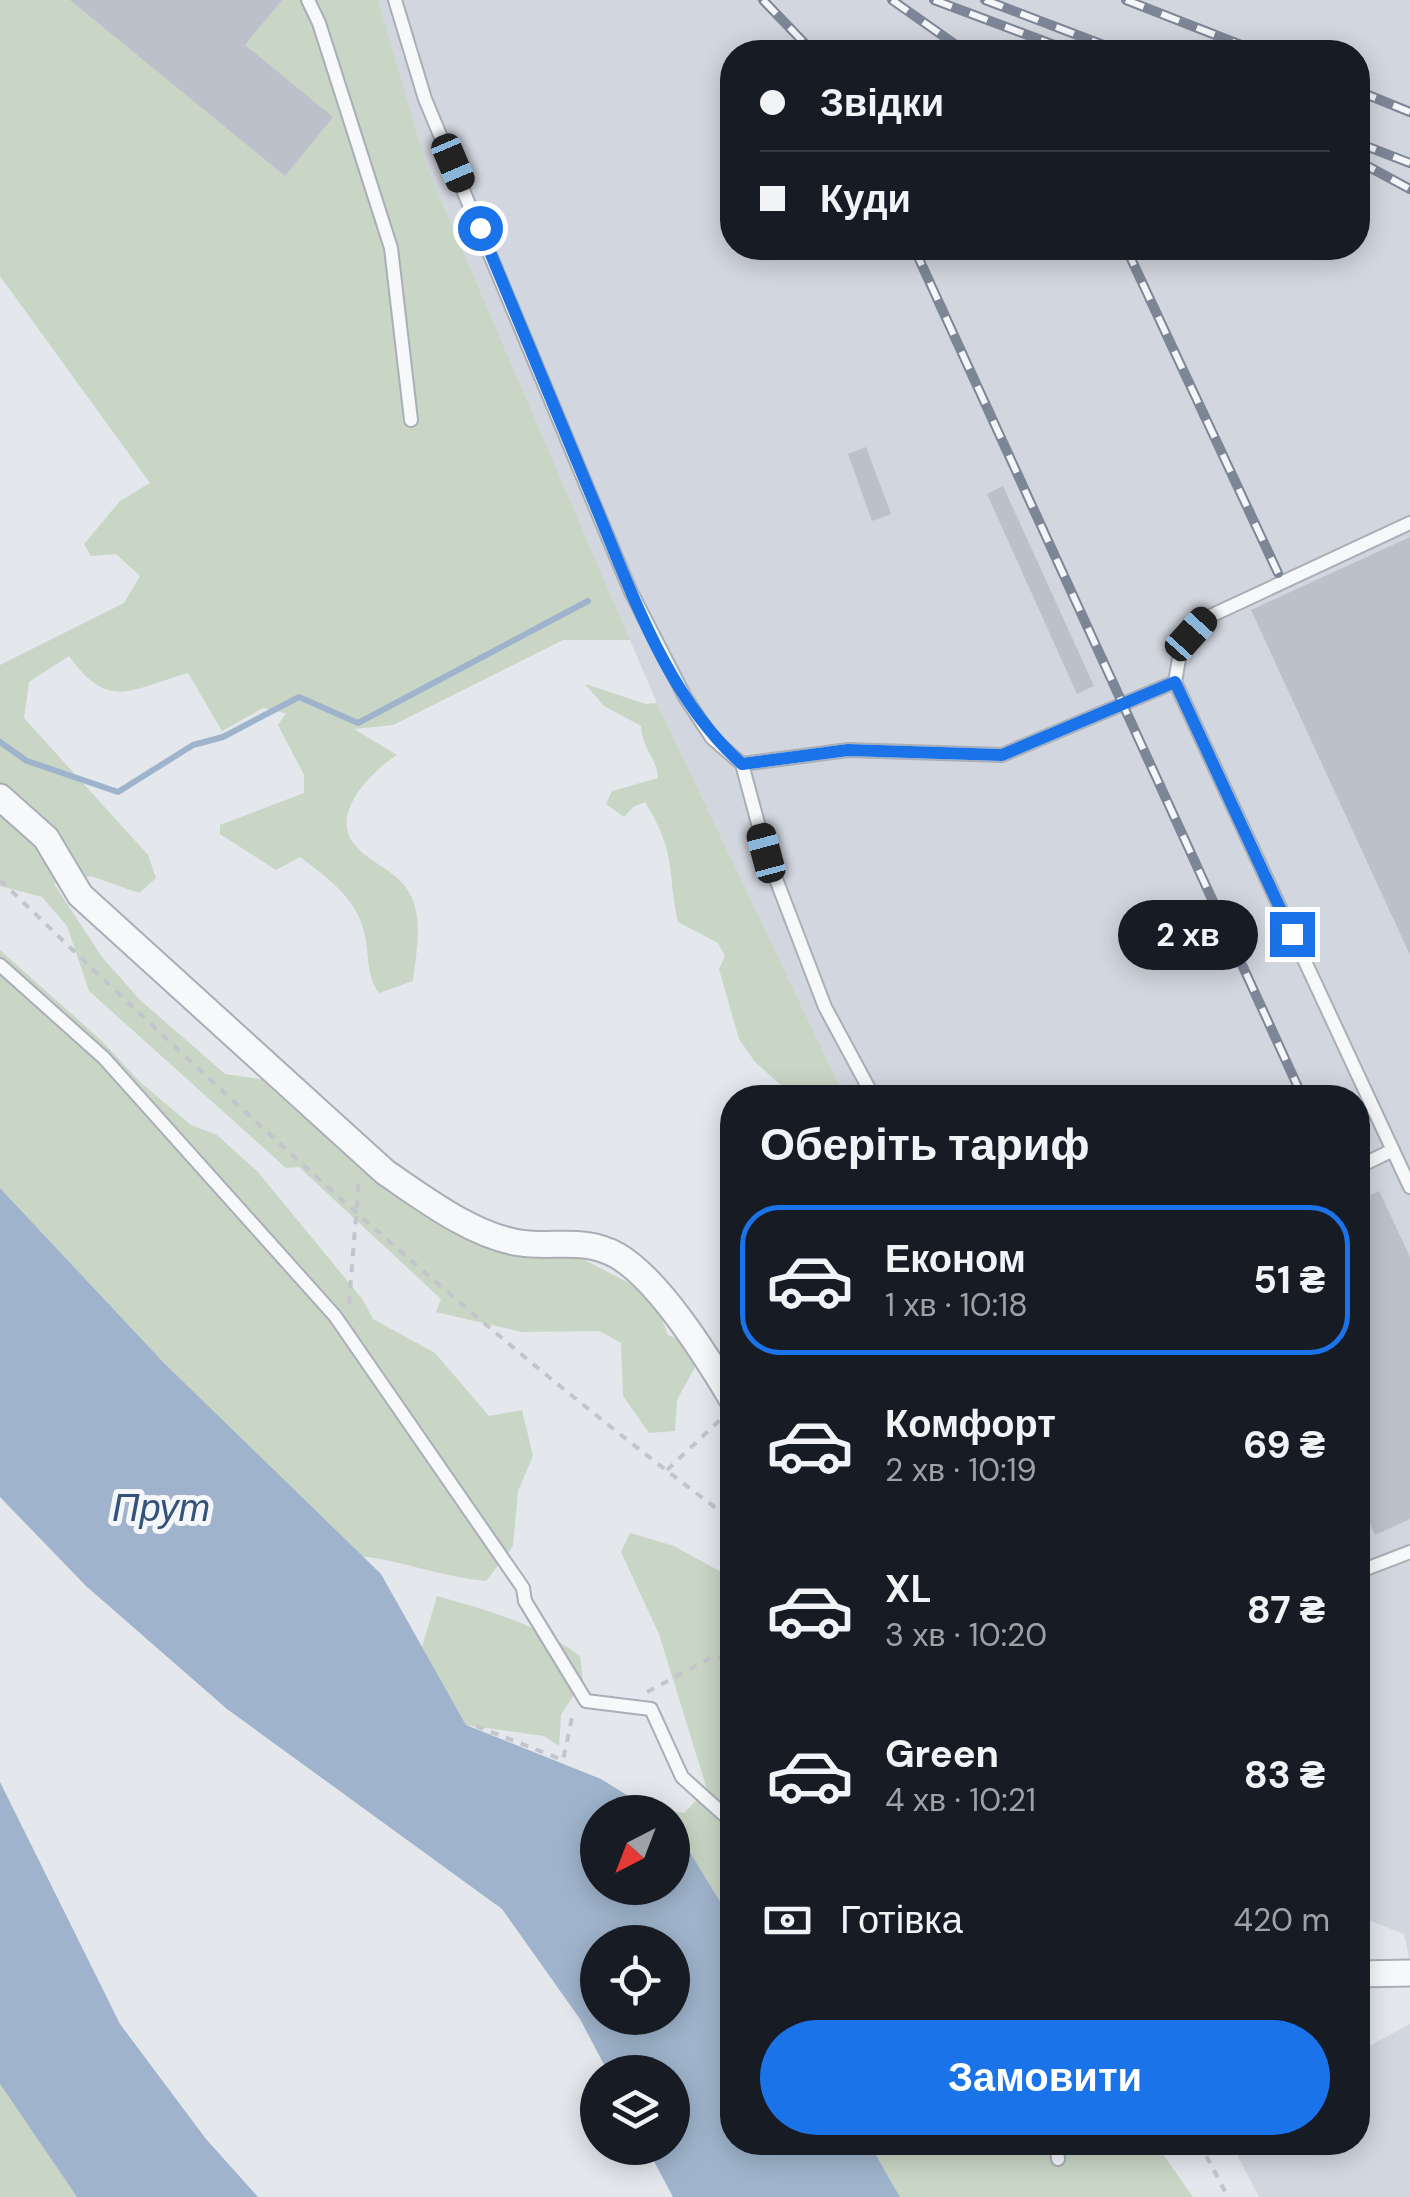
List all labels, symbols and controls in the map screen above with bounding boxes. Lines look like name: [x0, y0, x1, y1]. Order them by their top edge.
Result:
text: Звідки: [820, 78, 944, 128]
car: [427, 130, 479, 196]
text: Куди: [820, 174, 911, 224]
route start: [458, 206, 503, 251]
car: [1160, 602, 1222, 666]
car: [744, 820, 788, 886]
callout: 2 хв: [1117, 899, 1257, 969]
route end: [1270, 912, 1315, 957]
text: 2 хв: [1156, 914, 1220, 956]
text: Оберіть тариф: [760, 1115, 1090, 1174]
text: Економ: [885, 1234, 1026, 1284]
icon: car: [765, 1235, 855, 1325]
text: 51 ₴: [1253, 1255, 1325, 1305]
text: 1 хв · 10:18: [885, 1284, 1028, 1326]
text: Комфорт: [885, 1399, 1056, 1449]
icon: car: [765, 1400, 855, 1490]
text: 69 ₴: [1243, 1420, 1325, 1470]
text: 2 хв · 10:19: [885, 1449, 1037, 1491]
water label: Прут: [112, 1483, 210, 1533]
text: XL: [885, 1564, 932, 1614]
icon: car: [765, 1565, 855, 1655]
text: 87 ₴: [1247, 1585, 1325, 1635]
text: 3 хв · 10:20: [885, 1614, 1047, 1656]
text: Green: [885, 1729, 999, 1779]
icon: car: [765, 1730, 855, 1820]
text: 83 ₴: [1244, 1750, 1325, 1800]
text: 4 хв · 10:21: [885, 1779, 1036, 1821]
north arrow: [580, 1795, 690, 1905]
map controls: [580, 1795, 690, 2165]
icon: cash: [760, 1893, 815, 1948]
text: Готівка: [840, 1895, 963, 1945]
text: 420 m: [1234, 1899, 1330, 1941]
button: locate: [580, 1925, 690, 2035]
button: Замовити: [760, 2020, 1330, 2135]
button: layers: [580, 2055, 690, 2165]

